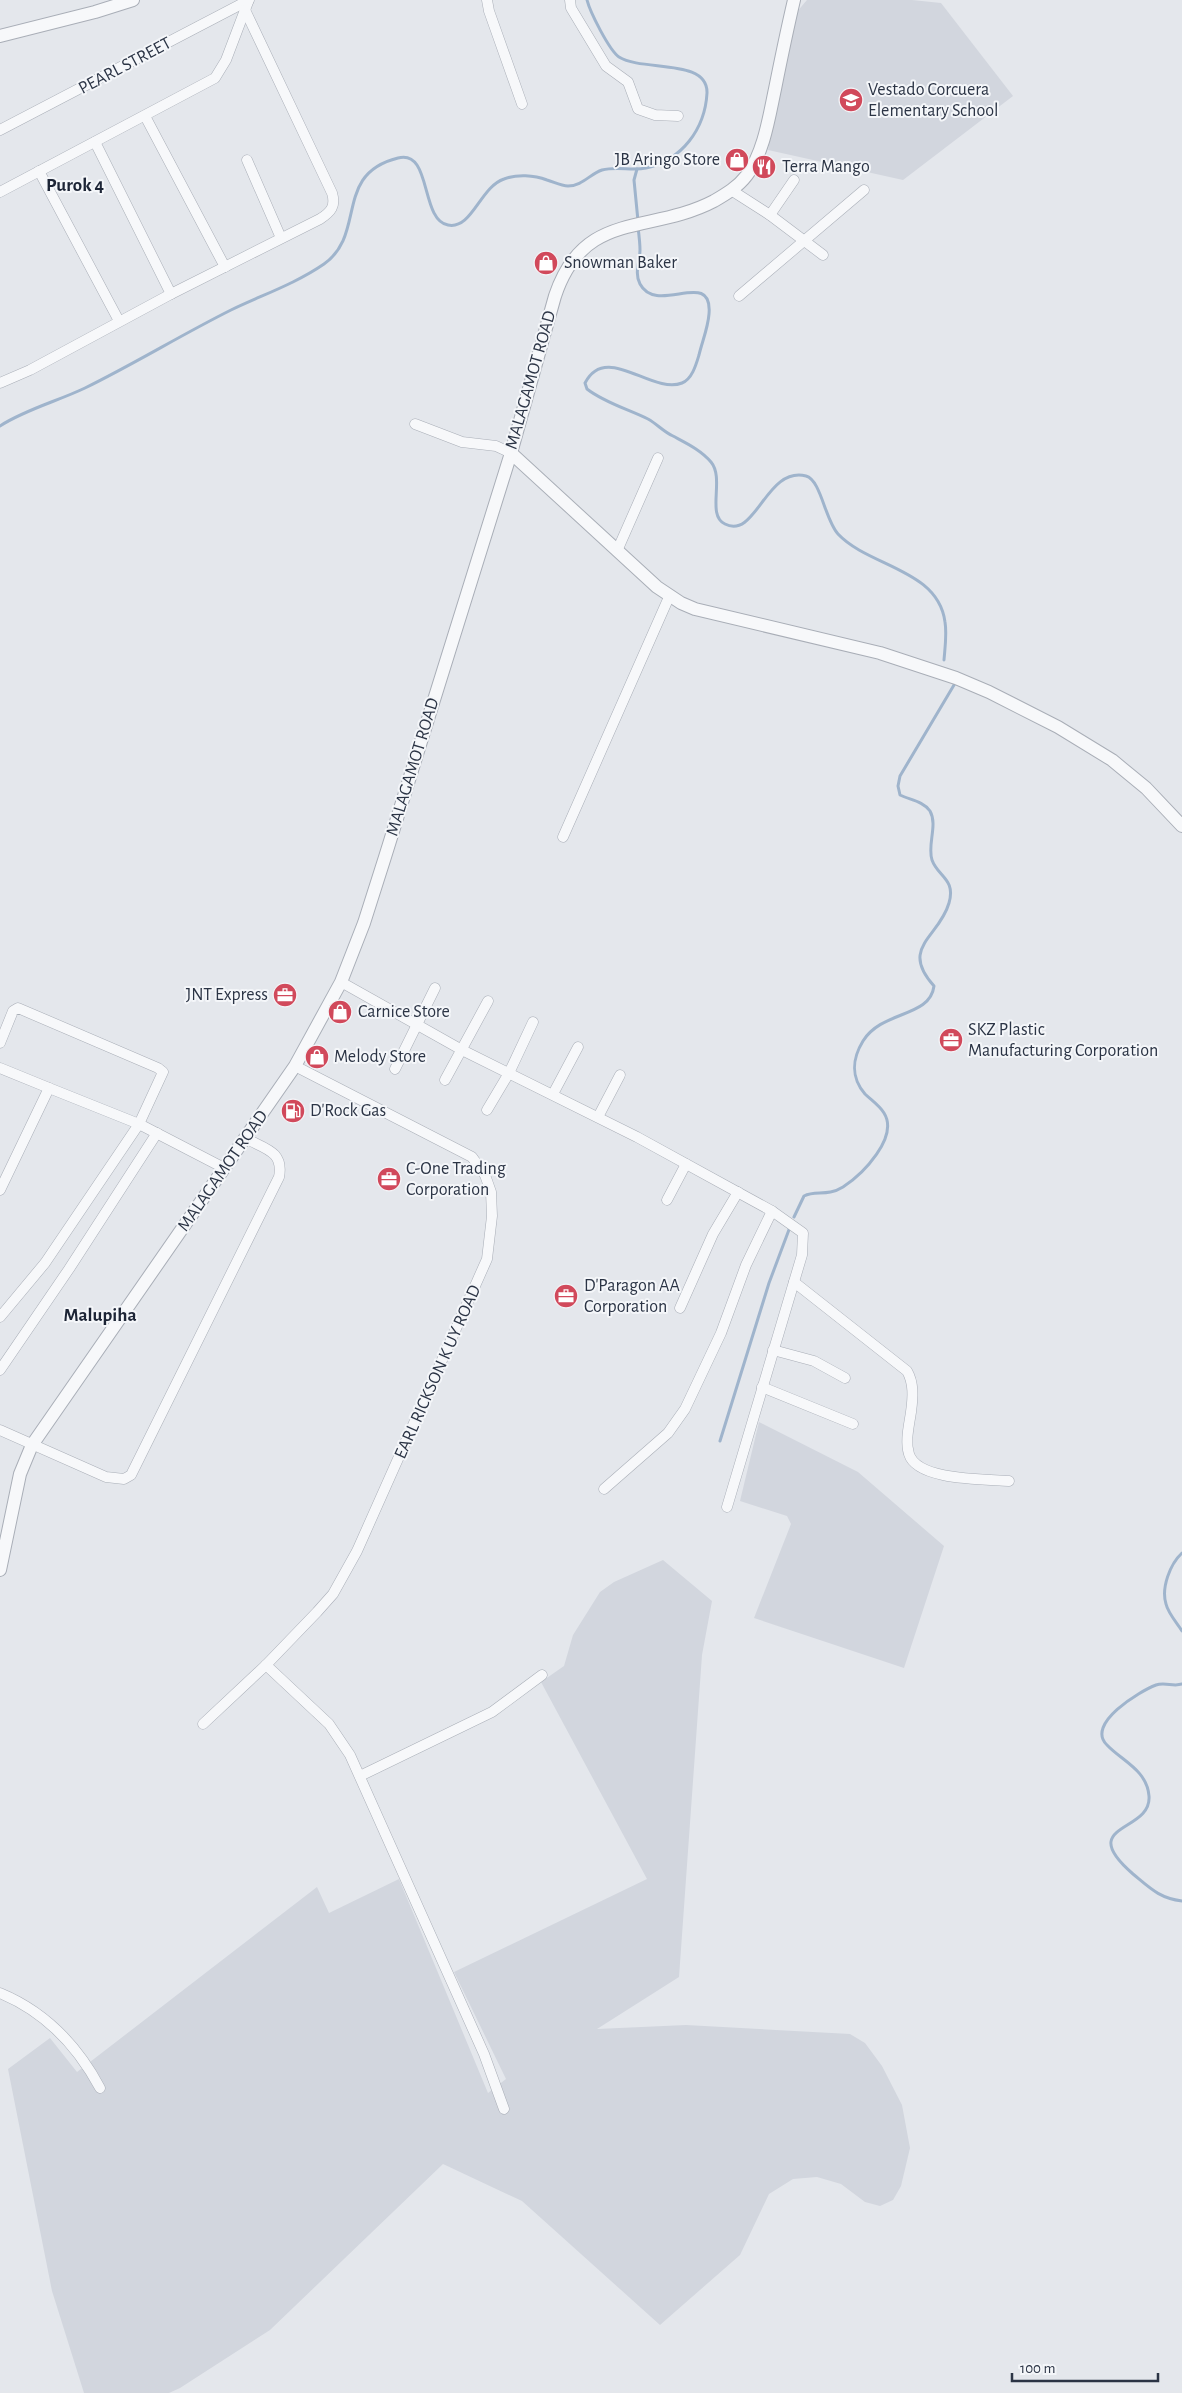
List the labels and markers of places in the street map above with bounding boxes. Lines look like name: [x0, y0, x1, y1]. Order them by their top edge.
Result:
place label: Vestado Corcuera Elementary School: [868, 81, 999, 120]
school or university icon: Vestado Corcuera Elementary School: [838, 87, 864, 113]
shop icon: JB Aringo Store: [724, 147, 750, 173]
place label: JB Aringo Store: [615, 151, 720, 169]
restaurant icon: Terra Mango: [751, 154, 777, 180]
place label: Terra Mango: [782, 158, 870, 176]
shop icon: Snowman Baker: [533, 250, 559, 276]
place label: Snowman Baker: [564, 254, 677, 272]
office icon: JNT Express: [272, 982, 298, 1008]
place label: JNT Express: [186, 986, 268, 1004]
shop icon: Carnice Store: [327, 999, 353, 1025]
place label: Carnice Store: [358, 1003, 450, 1021]
place label: SKZ Plastic Manufacturing Corporation: [968, 1021, 1158, 1060]
office icon: SKZ Plastic Manufacturing Corporation: [938, 1027, 964, 1053]
shop icon: Melody Store: [304, 1044, 330, 1070]
place label: Melody Store: [334, 1048, 426, 1066]
fuel station icon: D'Rock Gas: [280, 1098, 306, 1124]
place label: D'Rock Gas: [310, 1102, 386, 1120]
place label: C-One Trading Corporation: [406, 1160, 506, 1199]
office icon: C-One Trading Corporation: [376, 1166, 402, 1192]
place label: D'Paragon AA Corporation: [584, 1277, 680, 1316]
office icon: D'Paragon AA Corporation: [553, 1283, 579, 1309]

